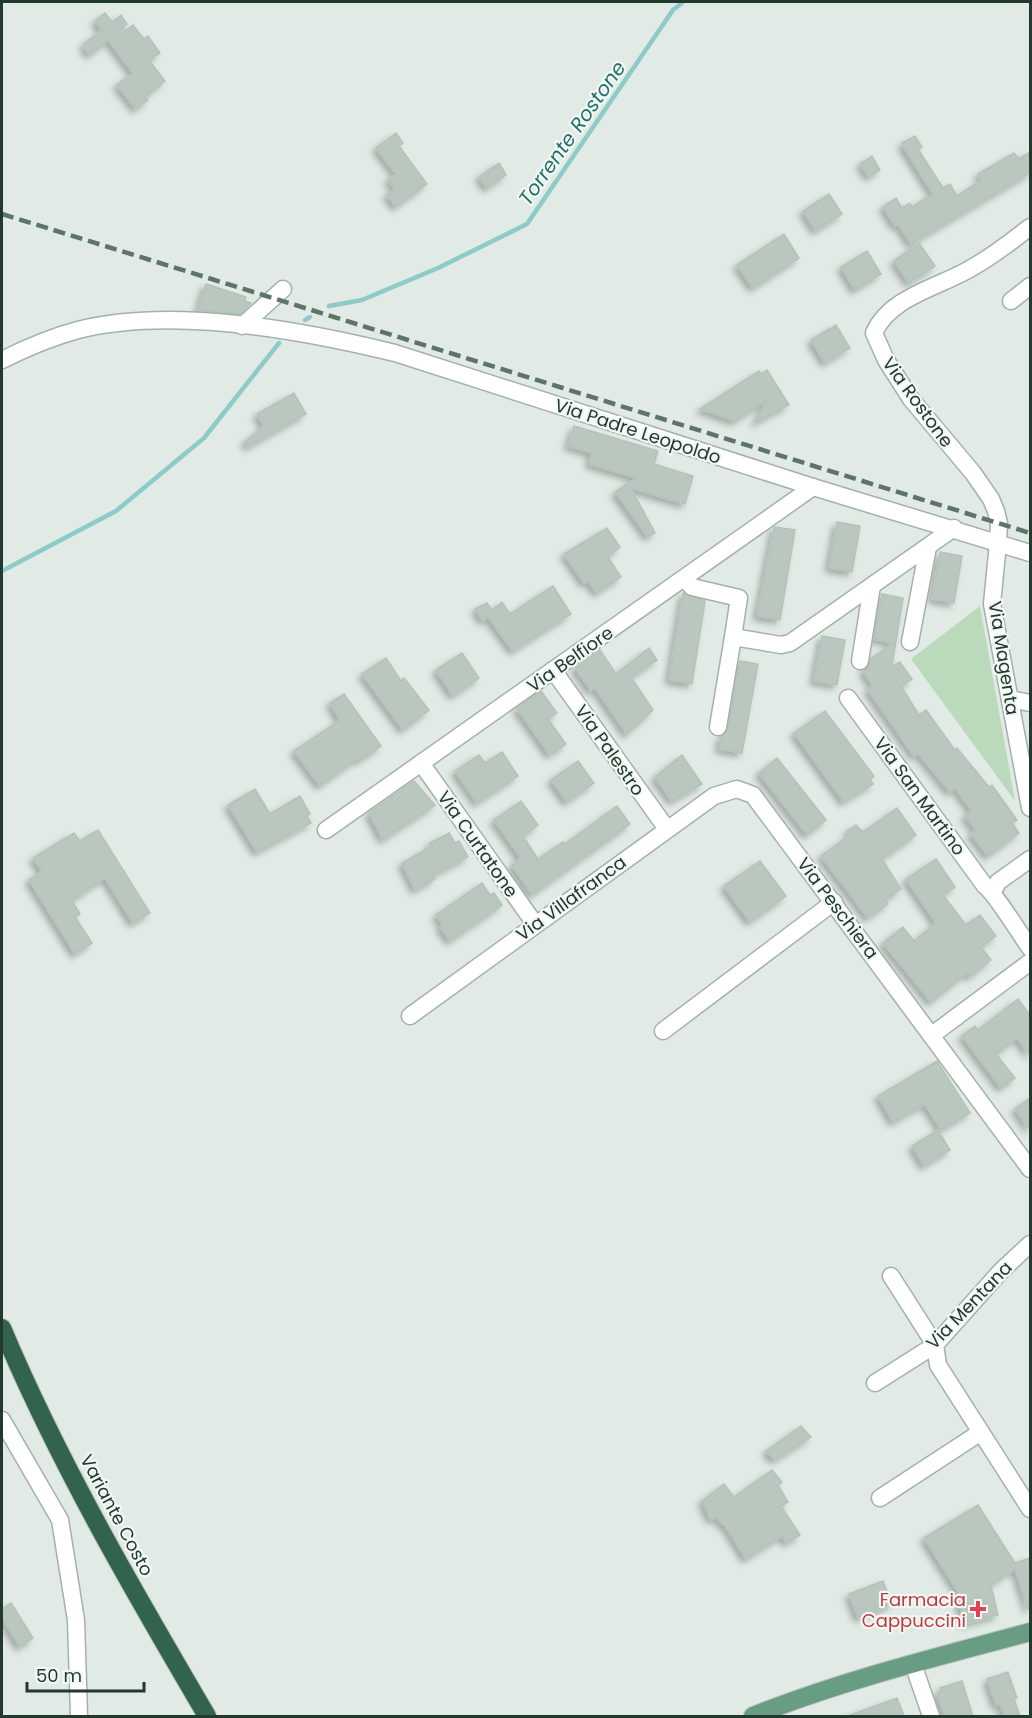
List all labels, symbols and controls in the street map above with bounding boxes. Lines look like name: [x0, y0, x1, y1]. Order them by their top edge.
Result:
water label: Torrente Rostone: [512, 55, 632, 211]
street label: Via Rostone: [877, 352, 959, 452]
street label: Via Padre Leopoldo: [552, 392, 724, 470]
street label: Via Magenta: [983, 599, 1025, 717]
street label: Via Belfiore: [522, 620, 618, 698]
street label: Via Palestro: [569, 699, 651, 801]
street label: Via San Martino: [868, 732, 972, 860]
street label: Via Curtatone: [432, 786, 524, 902]
street label: Via Villafranca: [511, 850, 631, 946]
street label: Via Peschiera: [791, 852, 885, 964]
street label: Via Mentana: [920, 1255, 1018, 1355]
street label: Variante Costo: [74, 1450, 160, 1580]
place label: Farmacia Cappuccini: [862, 1587, 966, 1633]
marker: Farmacia Cappuccini: [971, 1602, 985, 1616]
scale bar: [27, 1655, 144, 1693]
text: 50 m: [36, 1663, 82, 1688]

